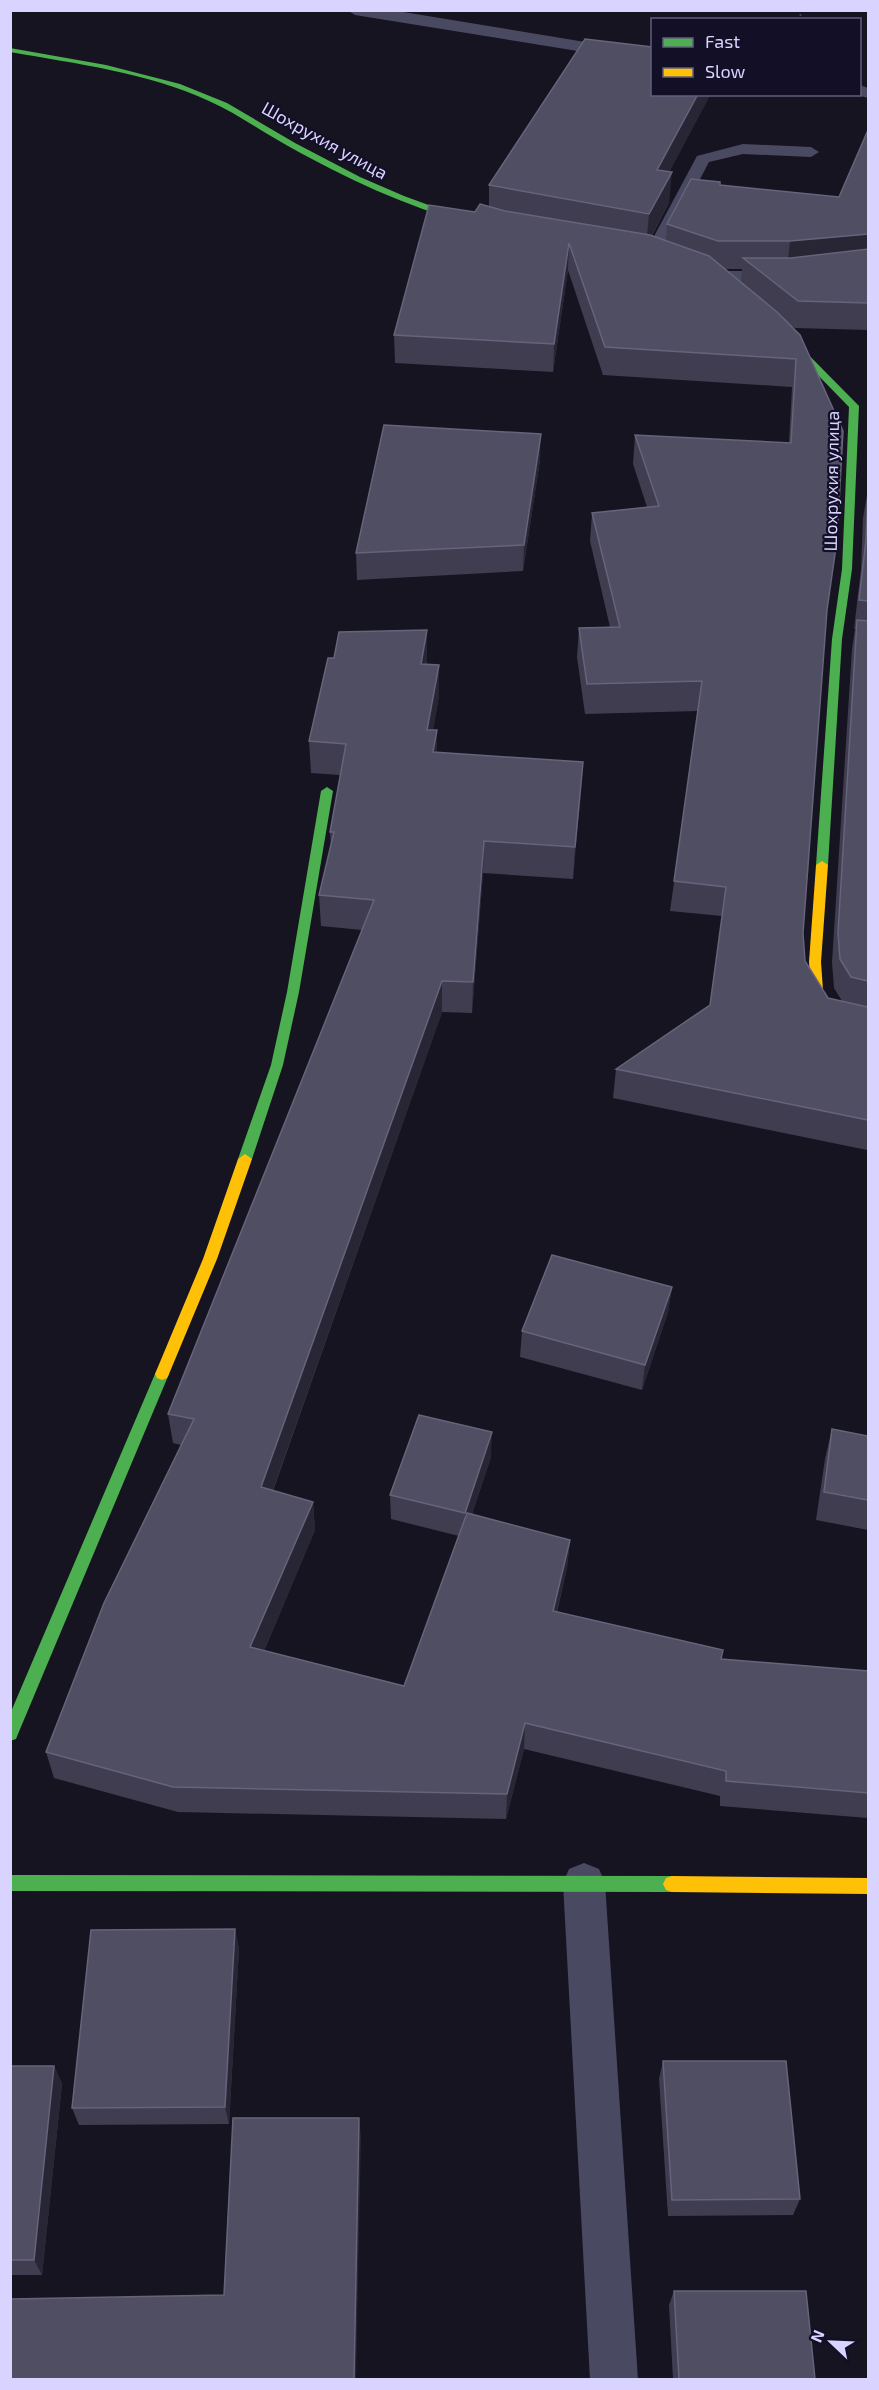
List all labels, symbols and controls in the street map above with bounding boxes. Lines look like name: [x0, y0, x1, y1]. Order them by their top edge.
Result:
legend: [651, 18, 861, 96]
text: Fast: [705, 30, 740, 52]
text: Slow: [705, 60, 746, 82]
street label: Шохрухия улица: [258, 96, 392, 184]
street label: Шохрухия улица: [819, 411, 843, 551]
north arrow: [801, 2312, 861, 2372]
text: N: [806, 2327, 828, 2345]

